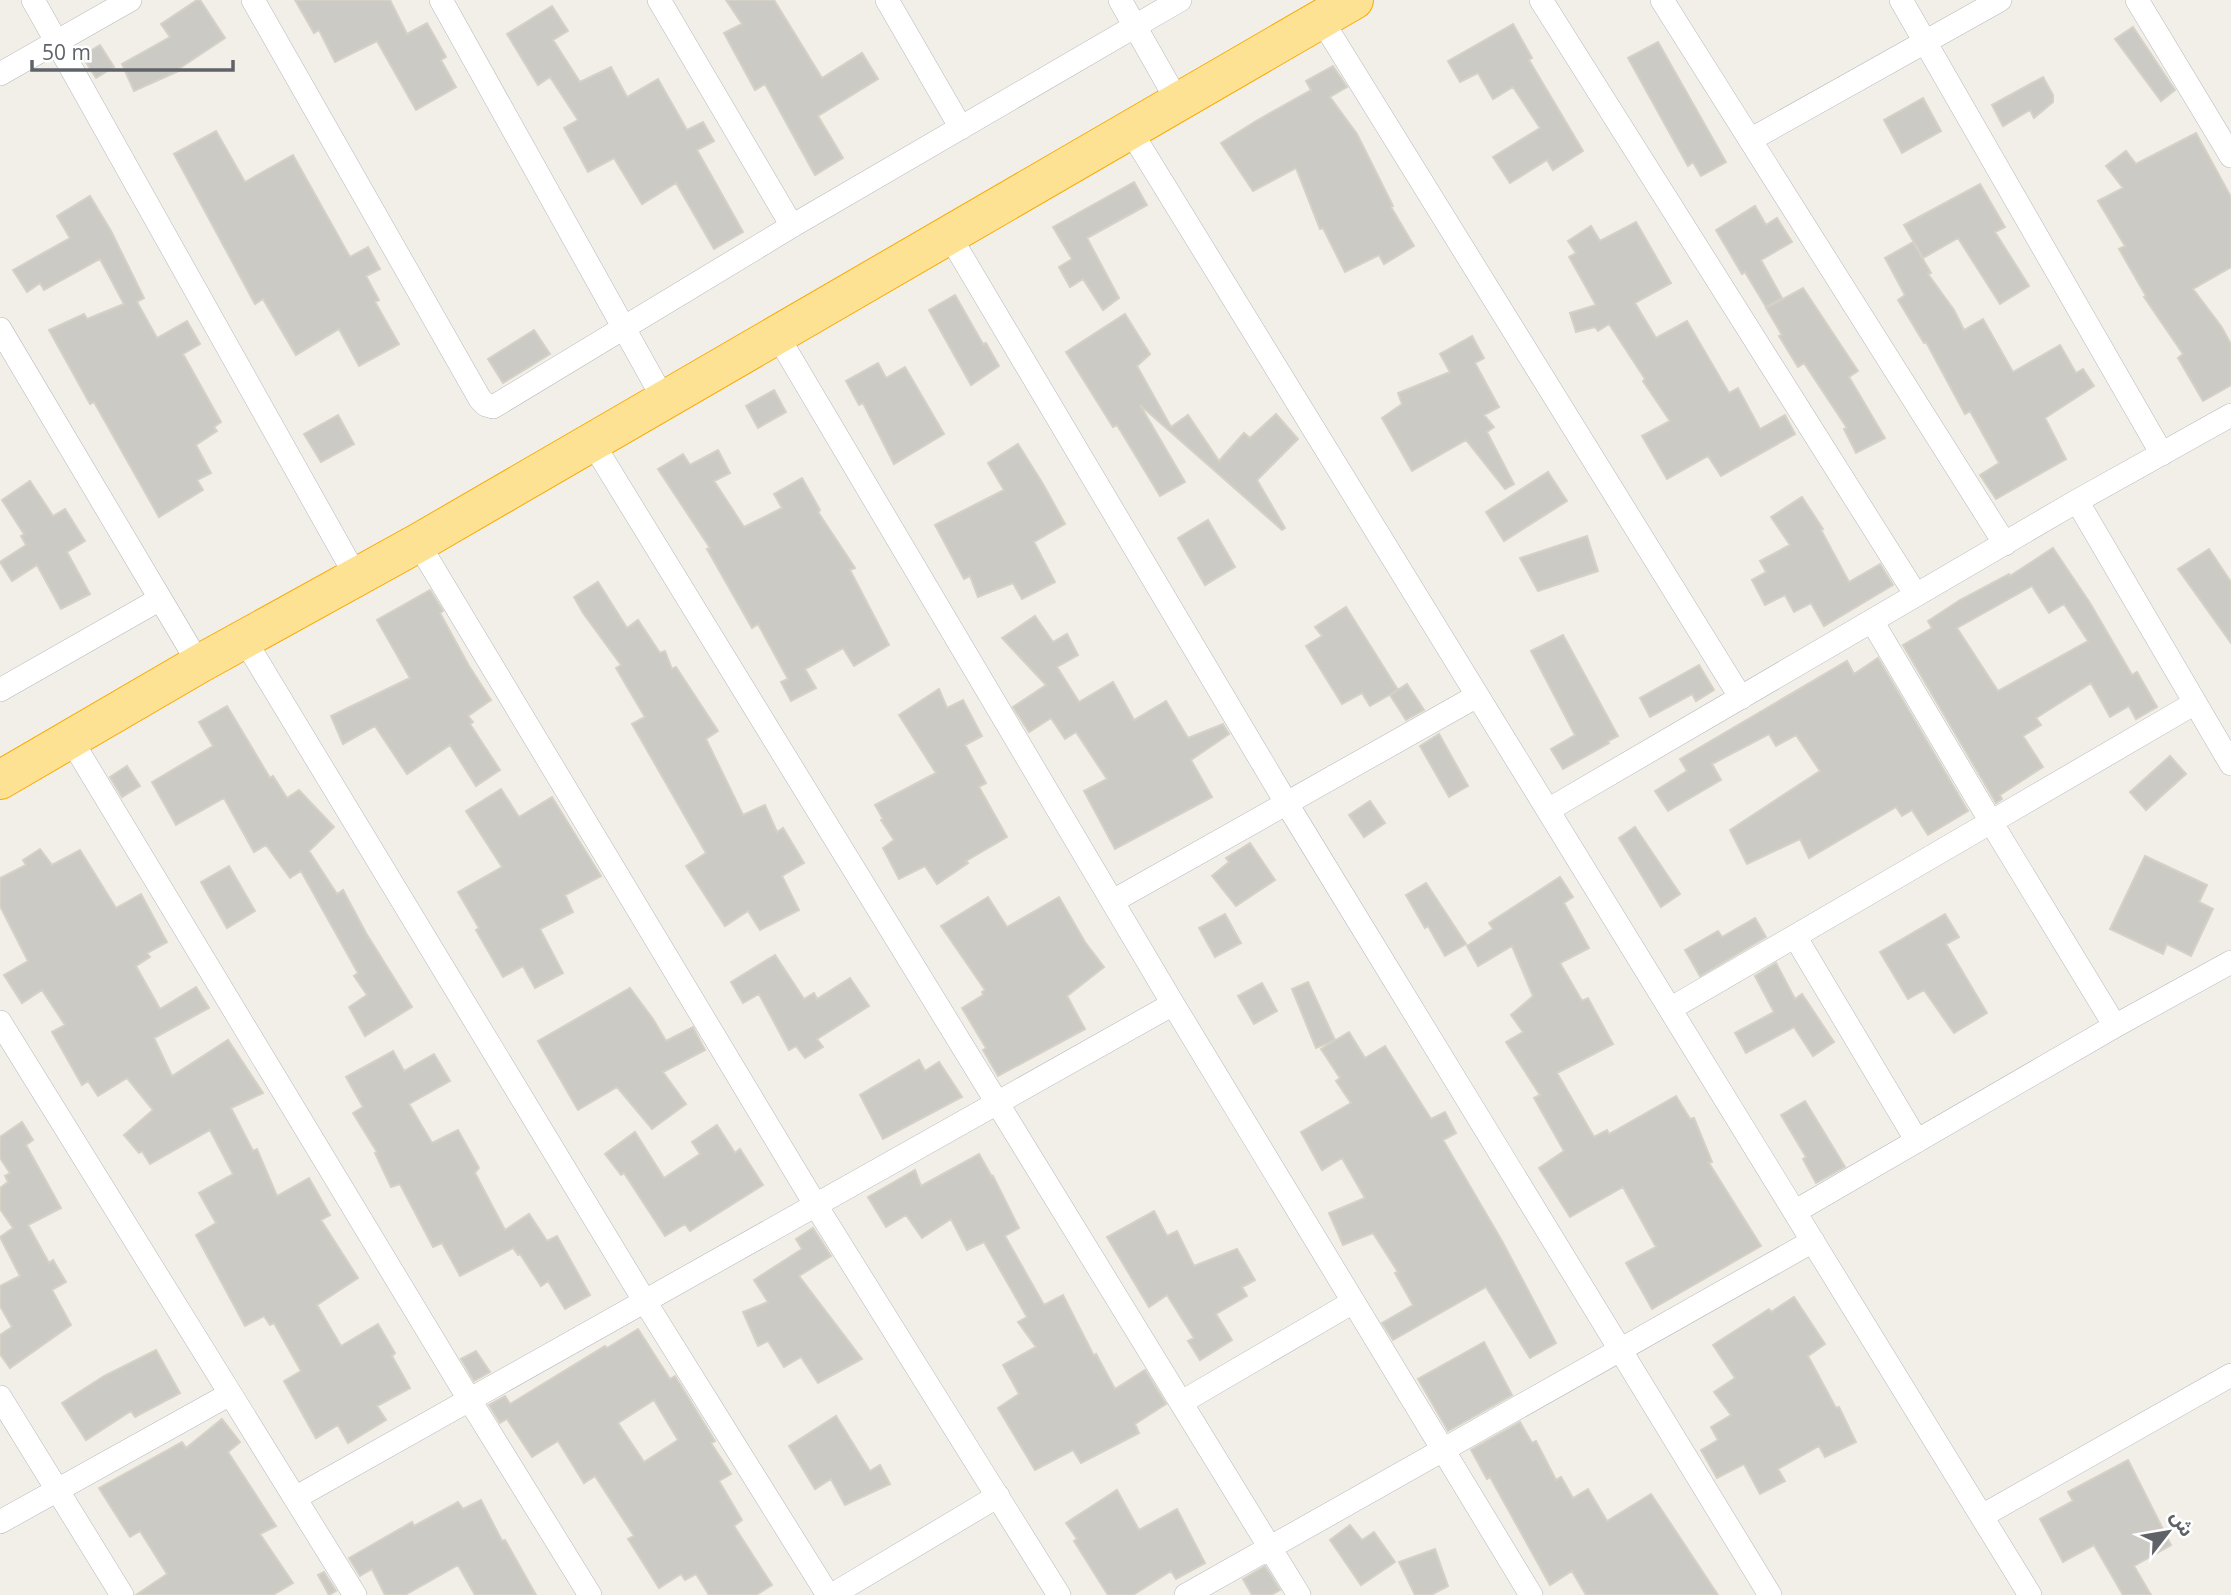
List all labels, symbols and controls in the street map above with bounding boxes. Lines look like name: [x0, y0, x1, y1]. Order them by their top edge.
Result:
scale bar: [32, 28, 233, 72]
text: 50 m: [42, 38, 91, 66]
north arrow: [2133, 1497, 2203, 1567]
text: ش: [2165, 1505, 2200, 1541]

